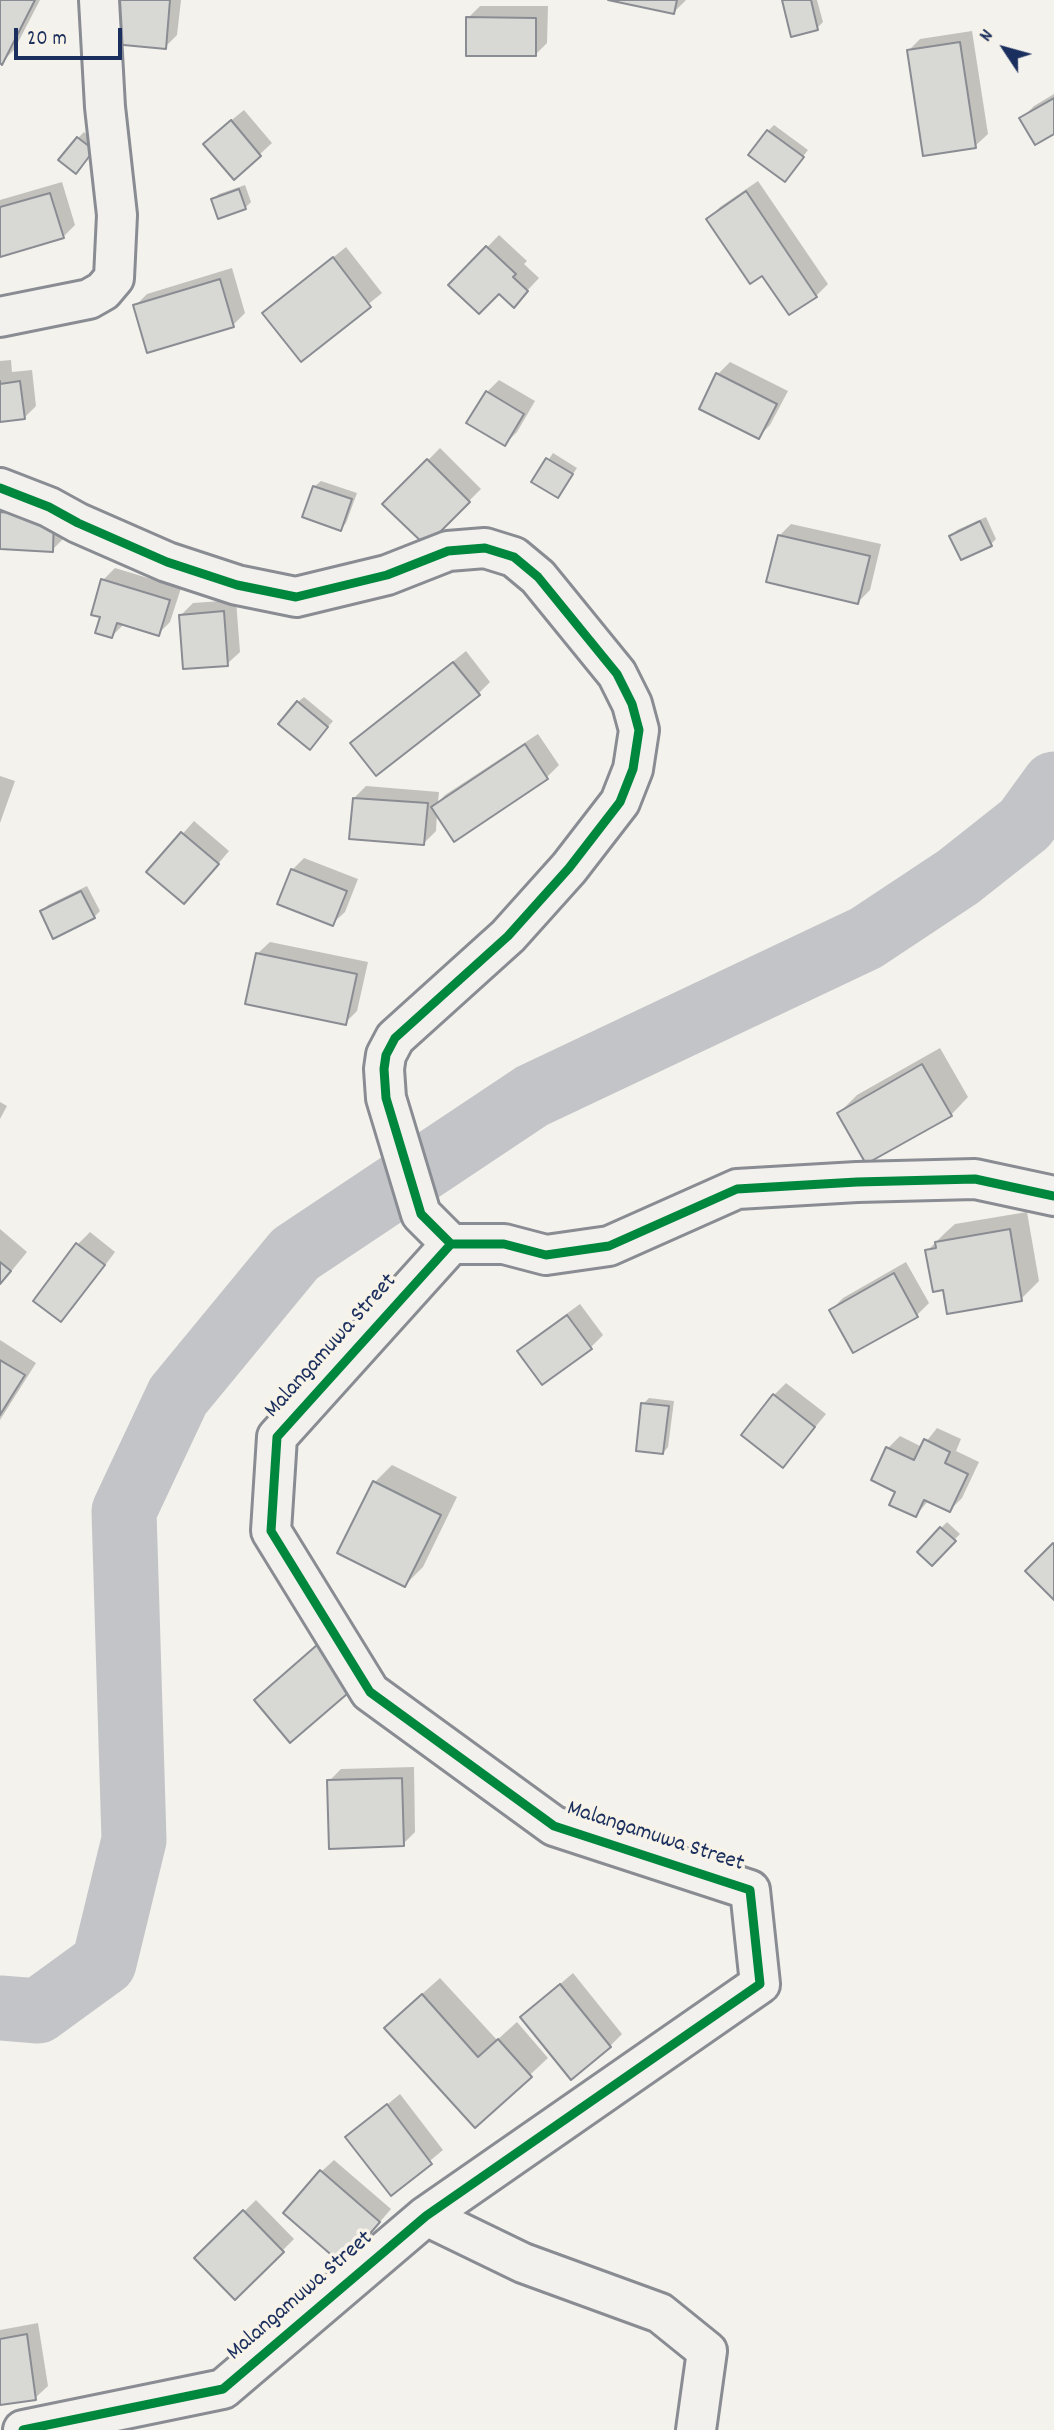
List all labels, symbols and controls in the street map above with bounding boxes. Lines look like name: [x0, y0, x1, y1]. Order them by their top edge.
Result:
scale bar: [18, 14, 126, 58]
north arrow: [970, 14, 1040, 84]
text: 20 m: [27, 25, 67, 55]
text: N: [974, 25, 1001, 48]
street label: Malangamuwa Street: [260, 1269, 404, 1425]
street label: Malangamuwa Street: [563, 1796, 747, 1880]
street label: Malangamuwa Street: [222, 2226, 380, 2368]

